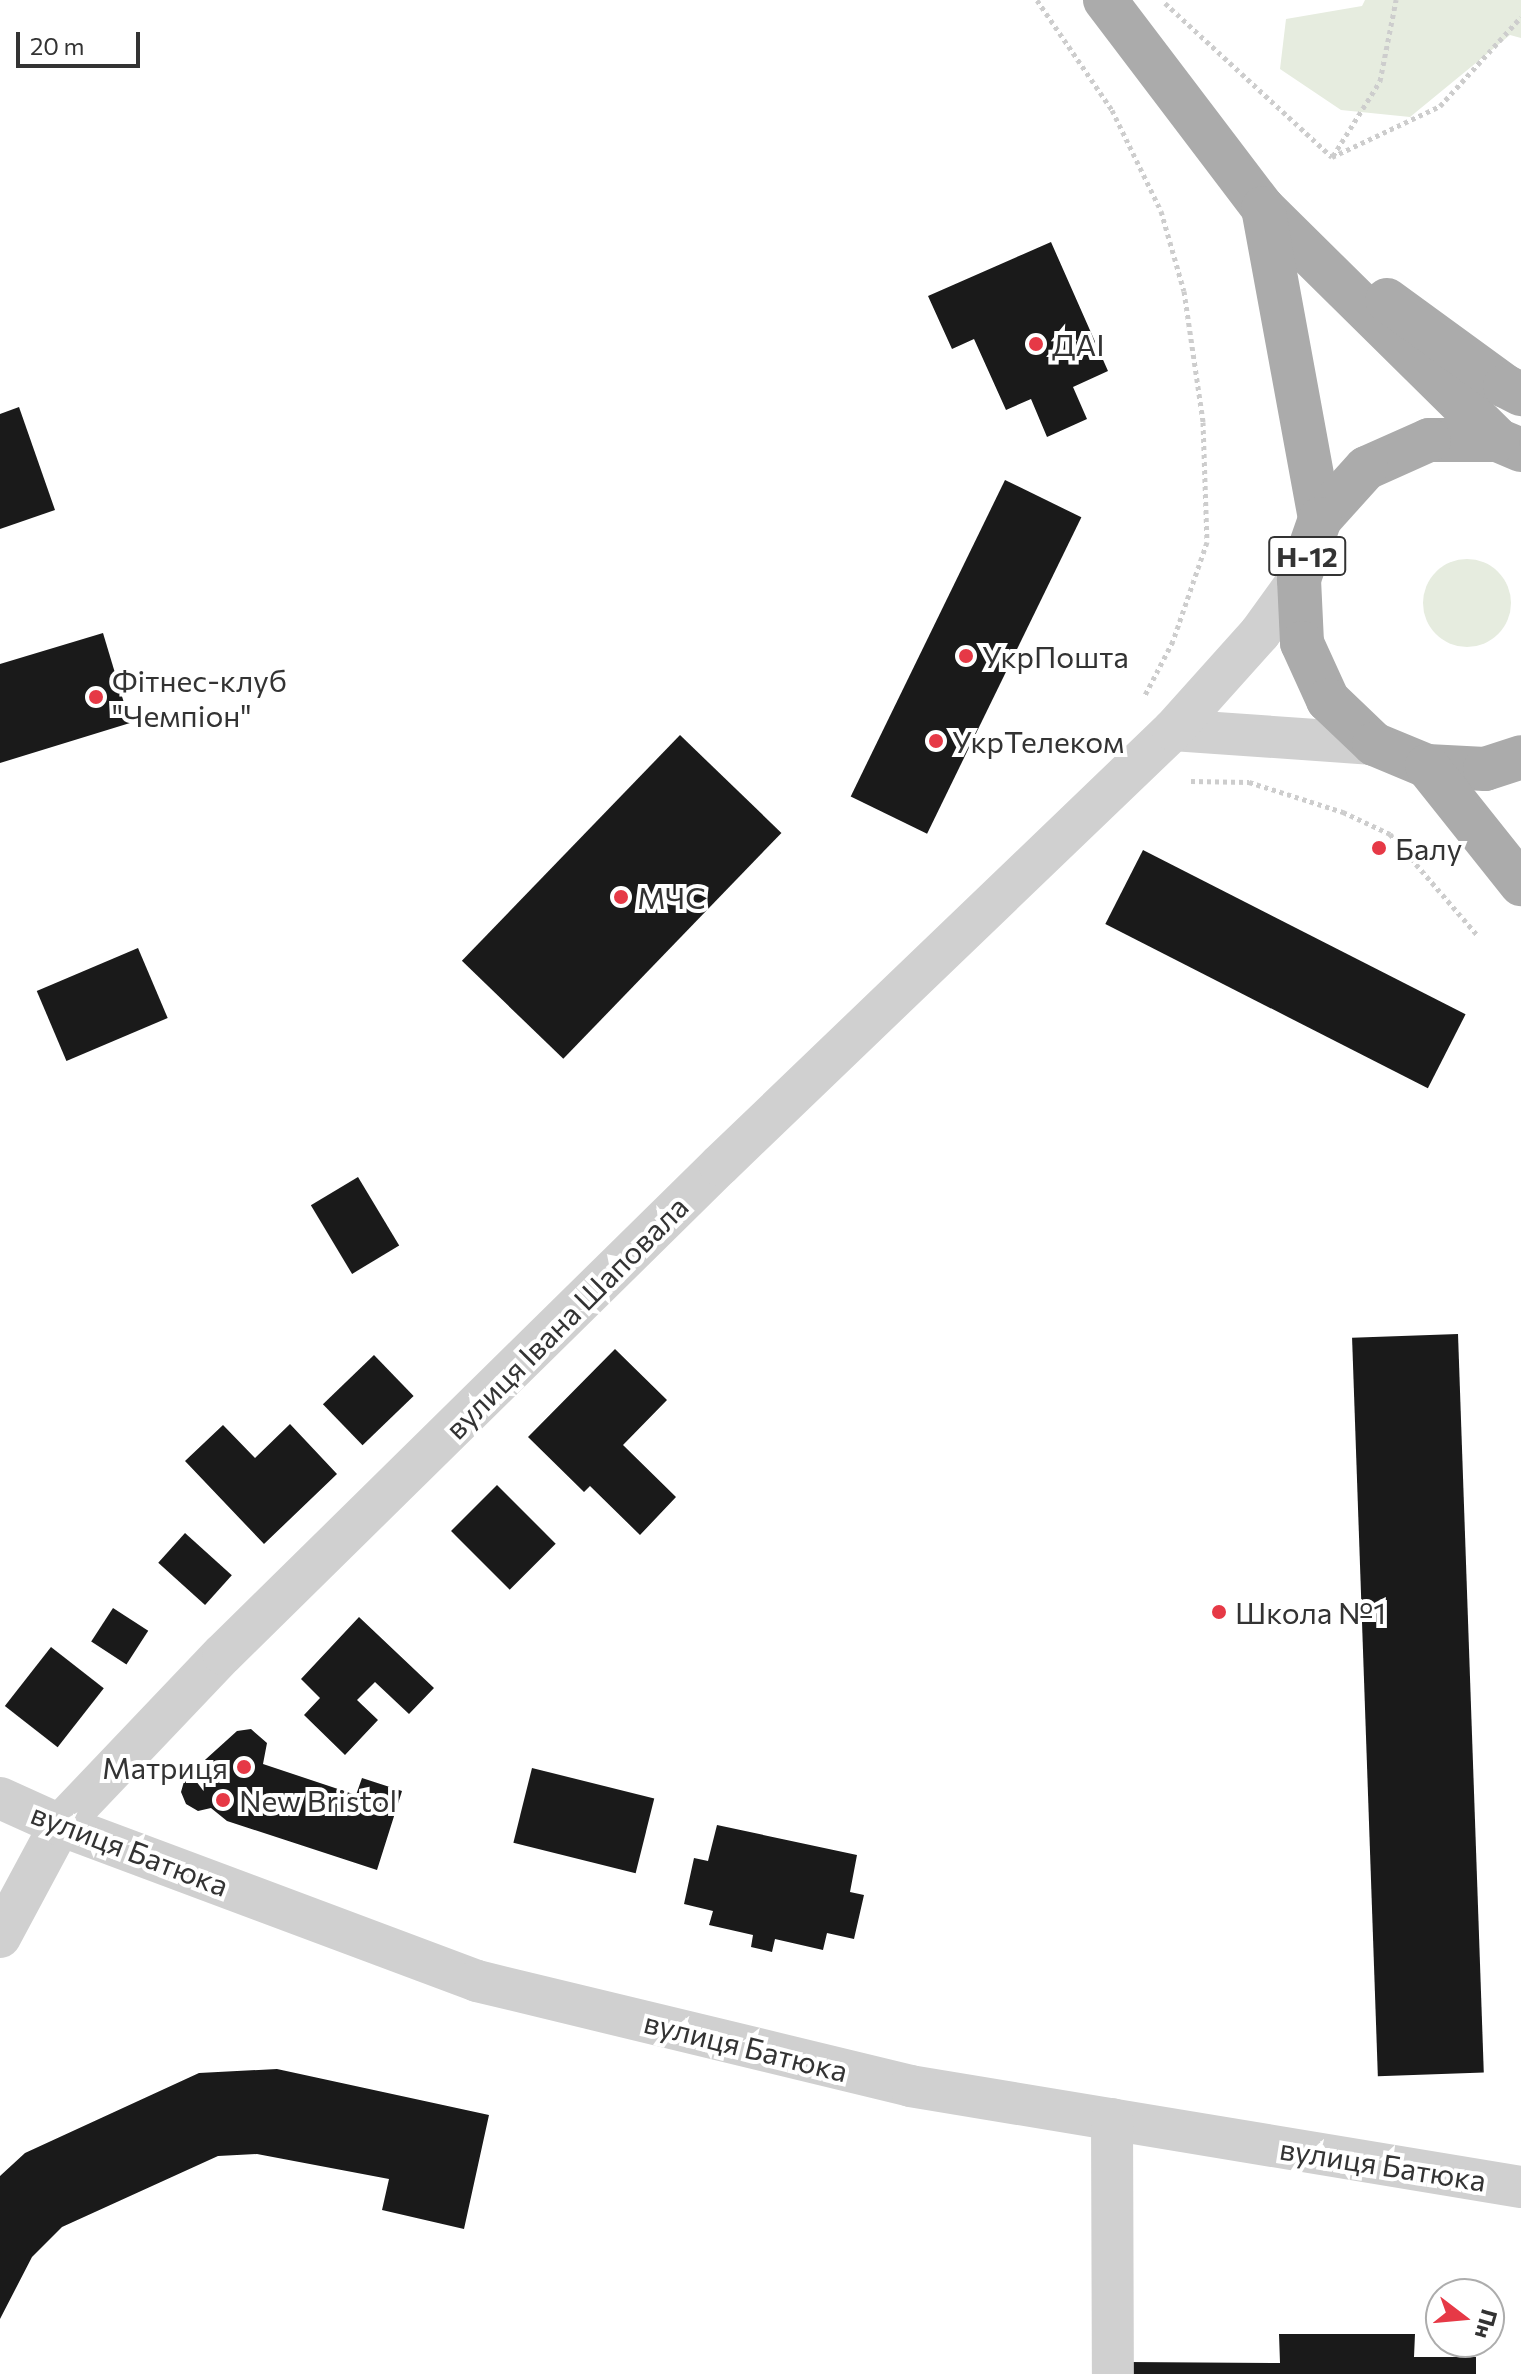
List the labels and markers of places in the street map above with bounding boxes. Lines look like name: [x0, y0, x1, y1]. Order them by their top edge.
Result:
place label: ДАI: [1052, 326, 1105, 362]
marker: ДАI: [1027, 335, 1045, 353]
place label: УкрПошта: [982, 638, 1129, 674]
marker: УкрПошта: [957, 647, 975, 665]
place label: Фітнес-клуб "Чемпіон": [112, 662, 287, 732]
marker: Фітнес-клуб "Чемпіон": [87, 688, 105, 706]
place label: УкрТелеком: [952, 723, 1124, 759]
marker: УкрТелеком: [927, 732, 945, 750]
place label: Балу: [1395, 830, 1462, 866]
marker: Балу: [1370, 839, 1388, 857]
place label: МЧС: [637, 879, 706, 915]
marker: МЧС: [612, 888, 630, 906]
place label: Школа №1: [1235, 1594, 1386, 1630]
marker: Школа №1: [1210, 1603, 1228, 1621]
place label: Матриця: [102, 1749, 228, 1785]
marker: Матриця: [235, 1758, 253, 1776]
place label: New Bristol: [239, 1782, 397, 1818]
marker: New Bristol: [214, 1791, 232, 1809]

